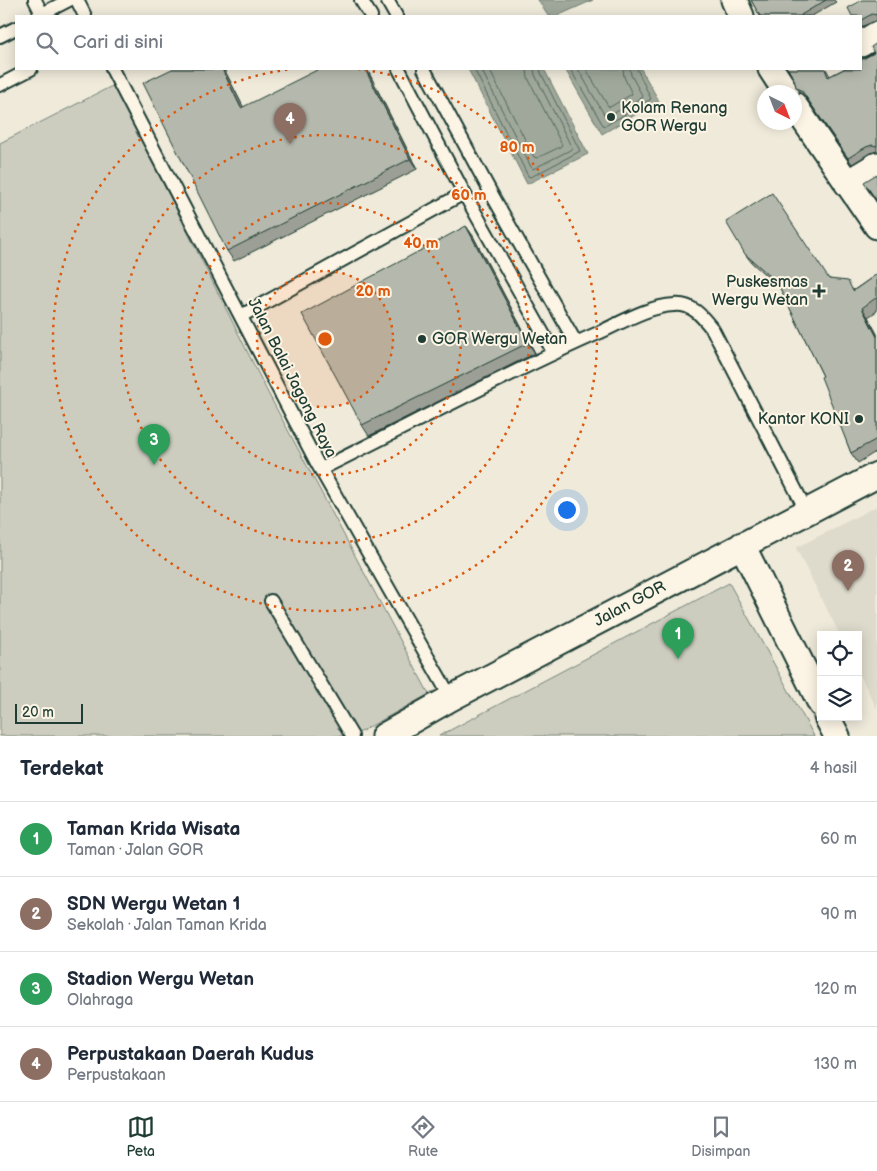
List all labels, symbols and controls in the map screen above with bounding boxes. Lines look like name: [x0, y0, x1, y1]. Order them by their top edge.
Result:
search box: [15, 15, 862, 70]
icon: search: [33, 29, 61, 57]
text: Cari di sini: [73, 31, 163, 54]
north arrow: [757, 85, 802, 130]
place label: Kolam Renang GOR Wergu: [621, 99, 728, 136]
pin: 4: [274, 103, 306, 144]
marker: Kolam Renang GOR Wergu: [605, 111, 617, 123]
text: 80 m: [499, 138, 535, 157]
text: 60 m: [451, 186, 487, 205]
text: 40 m: [403, 234, 439, 253]
place label: Puskesmas Wergu Wetan: [712, 273, 808, 310]
text: 20 m: [356, 282, 391, 301]
marker: Puskesmas Wergu Wetan: [812, 284, 826, 298]
street label: Jalan Balai Jagong Raya: [243, 295, 341, 461]
centre of rings: [316, 330, 334, 348]
place label: GOR Wergu Wetan: [432, 330, 567, 349]
marker: GOR Wergu Wetan: [416, 333, 428, 345]
place label: Kantor KONI: [758, 410, 849, 429]
marker: Kantor KONI: [853, 413, 865, 425]
pin: 3: [138, 424, 170, 465]
your location: [554, 497, 580, 523]
pin: 2: [832, 550, 864, 591]
street label: Jalan GOR: [591, 577, 669, 631]
pin: 1: [662, 618, 694, 659]
map controls: [817, 631, 862, 721]
button: locate: [817, 631, 862, 676]
button: layers: [817, 676, 862, 721]
scale bar: [15, 701, 82, 724]
text: 20 m: [22, 704, 54, 721]
text: Terdekat: [20, 756, 104, 781]
text: 4 hasil: [810, 759, 857, 778]
text: Taman Krida Wisata: [67, 818, 241, 841]
text: 1: [33, 830, 39, 849]
text: 60 m: [820, 830, 857, 849]
text: Taman · Jalan GOR: [67, 841, 203, 860]
text: SDN Wergu Wetan 1: [67, 893, 241, 916]
text: 2: [31, 905, 41, 924]
text: 90 m: [821, 905, 857, 924]
text: Sekolah · Jalan Taman Krida: [67, 916, 267, 935]
text: Stadion Wergu Wetan: [67, 968, 254, 991]
text: 3: [31, 980, 41, 999]
text: 120 m: [814, 980, 857, 999]
text: Olahraga: [67, 991, 133, 1010]
text: Perpustakaan Daerah Kudus: [67, 1043, 314, 1066]
text: 4: [31, 1055, 41, 1074]
text: 130 m: [814, 1055, 857, 1074]
text: Perpustakaan: [67, 1066, 166, 1085]
tab: Peta: [127, 1113, 155, 1160]
tab: Rute: [408, 1113, 438, 1160]
tab: Disimpan: [691, 1113, 750, 1160]

